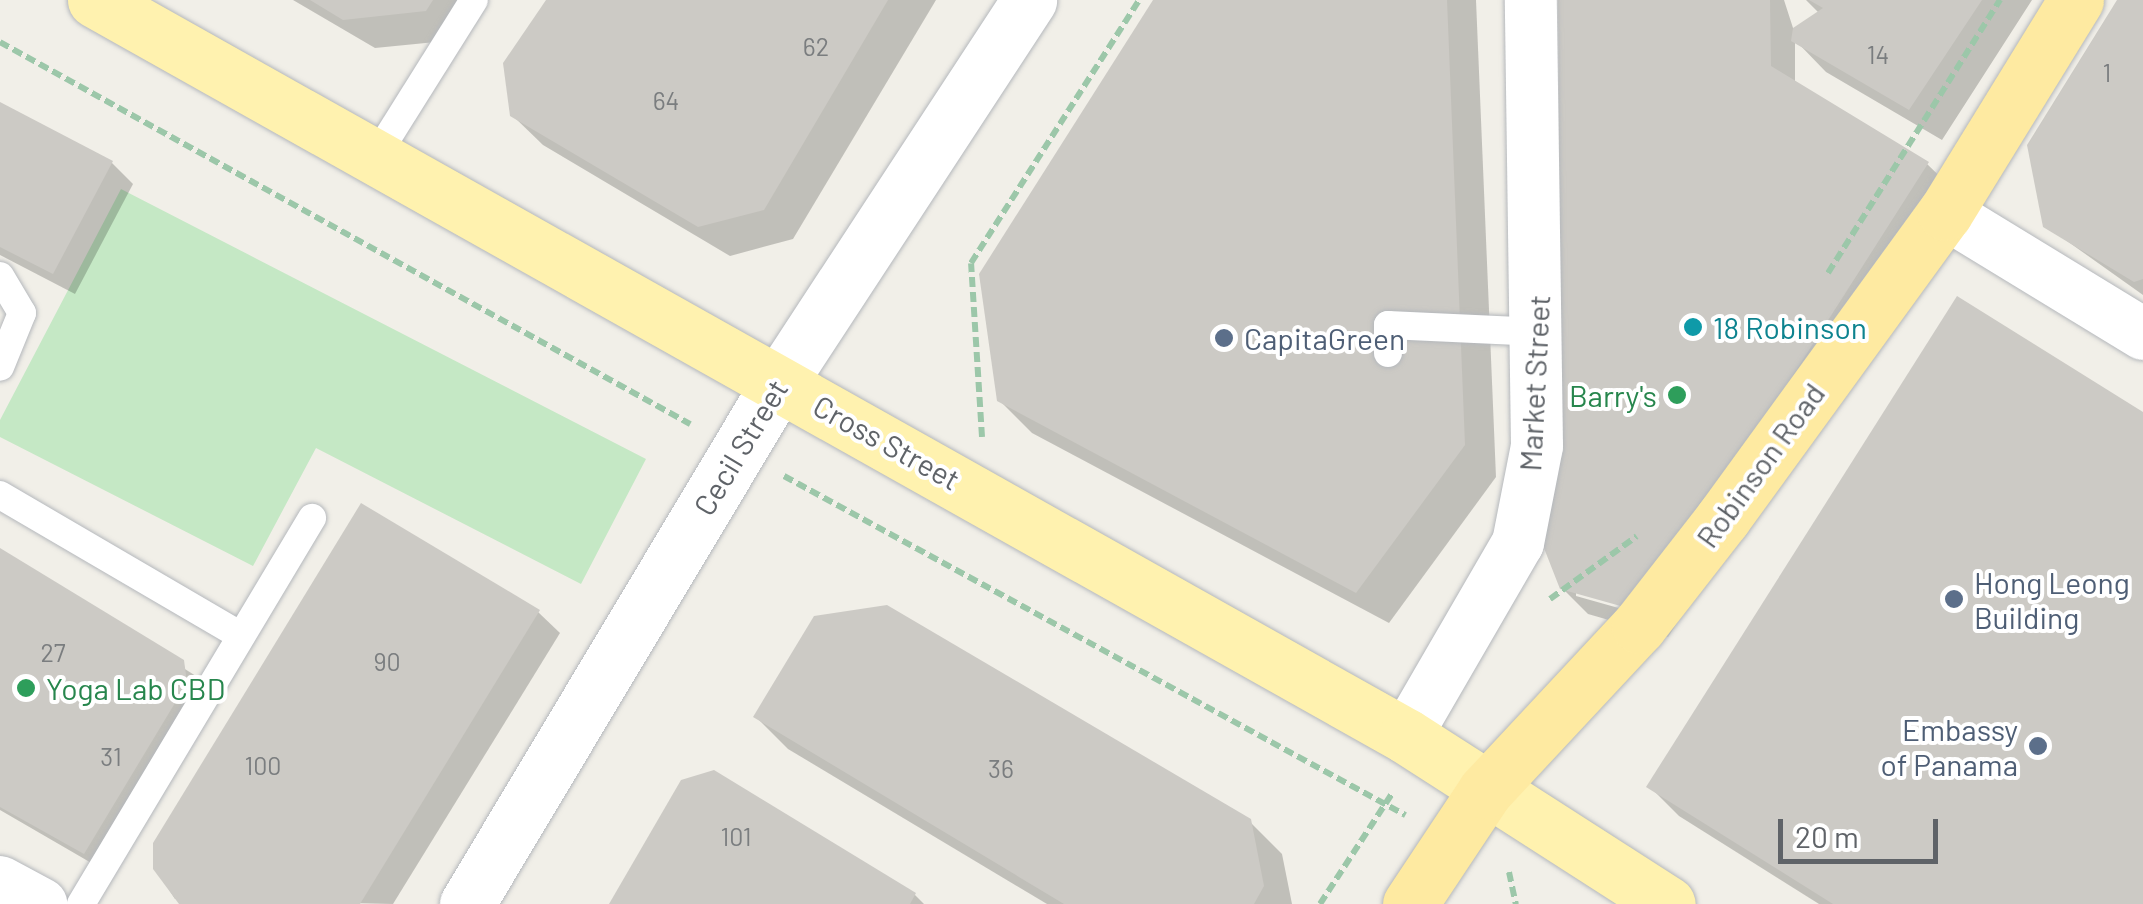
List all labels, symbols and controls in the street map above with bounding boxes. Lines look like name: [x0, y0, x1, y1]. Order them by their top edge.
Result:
house number: 62: [803, 31, 829, 61]
house number: 14: [1867, 39, 1889, 69]
house number: 1: [2103, 57, 2111, 87]
house number: 64: [653, 85, 679, 115]
street label: Market Street: [1511, 294, 1557, 472]
place label: 18 Robinson: [1713, 309, 1867, 345]
marker: 18 Robinson: [1682, 316, 1704, 338]
place label: CapitaGreen: [1244, 320, 1405, 356]
marker: CapitaGreen: [1213, 327, 1235, 349]
street label: Cecil Street: [685, 372, 795, 522]
street label: Robinson Road: [1688, 376, 1832, 554]
place label: Barry's: [1569, 377, 1657, 413]
marker: Barry's: [1666, 384, 1688, 406]
street label: Cross Street: [808, 387, 966, 497]
place label: Hong Leong Building: [1974, 564, 2130, 634]
marker: Hong Leong Building: [1943, 588, 1965, 610]
house number: 27: [40, 637, 66, 667]
house number: 90: [373, 646, 401, 676]
place label: Yoga Lab CBD: [46, 670, 225, 706]
marker: Yoga Lab CBD: [15, 677, 37, 699]
place label: Embassy of Panama: [1881, 711, 2018, 782]
marker: Embassy of Panama: [2027, 735, 2049, 757]
house number: 31: [100, 741, 122, 771]
house number: 100: [245, 750, 281, 780]
house number: 36: [988, 753, 1014, 783]
scale bar: [1783, 799, 1943, 861]
text: 20 m: [1795, 818, 1859, 854]
house number: 101: [721, 821, 751, 851]

